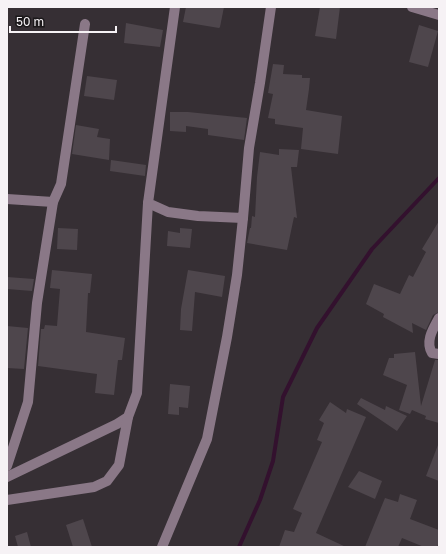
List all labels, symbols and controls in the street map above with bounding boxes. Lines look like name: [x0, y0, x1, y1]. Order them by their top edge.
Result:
scale bar: [10, 8, 116, 34]
text: 50 m: [16, 14, 44, 29]

